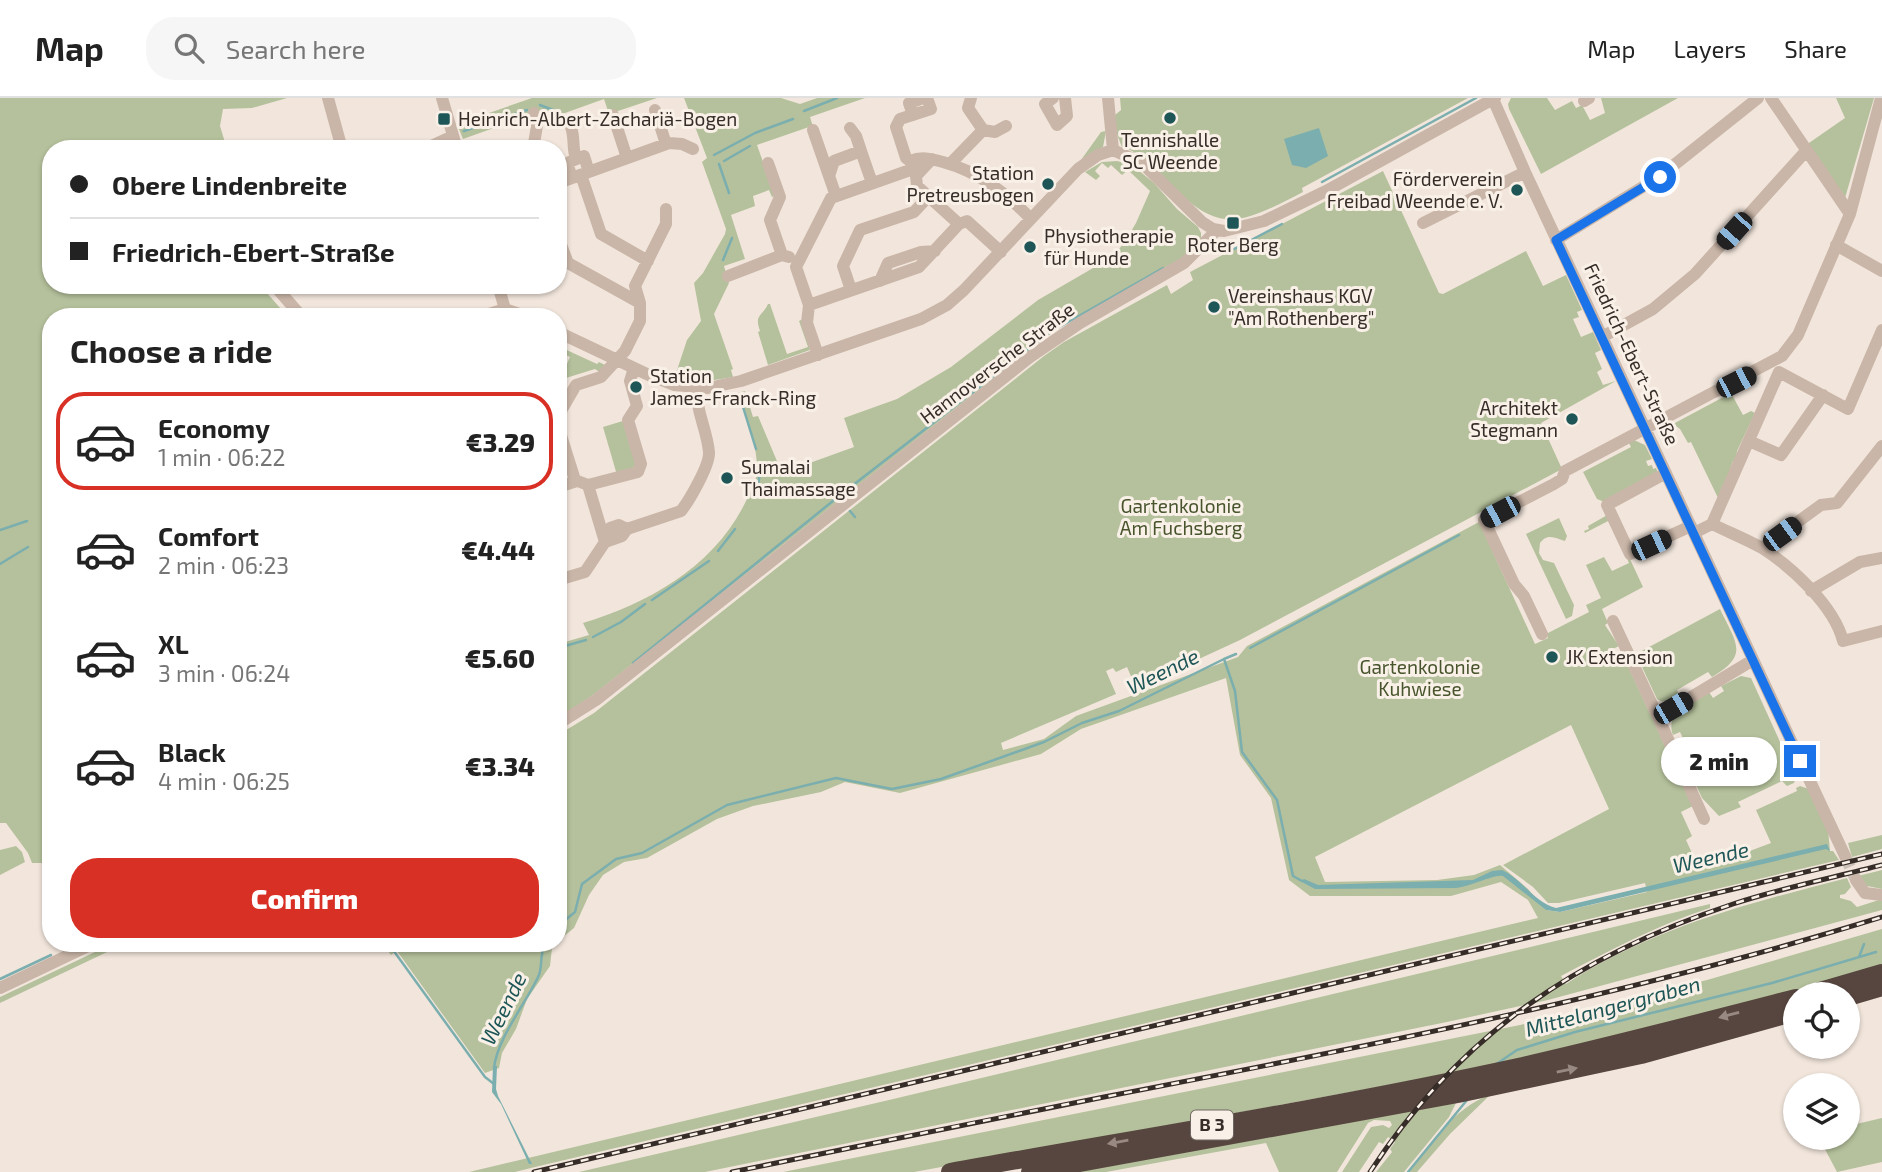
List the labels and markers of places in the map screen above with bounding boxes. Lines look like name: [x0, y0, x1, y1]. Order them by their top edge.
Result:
place label: Heinrich-Albert-Zachariä-Bogen: [458, 107, 737, 130]
marker: Tennishalle SC Weende: [1162, 110, 1178, 126]
marker: Heinrich-Albert-Zachariä-Bogen: [436, 111, 452, 127]
place label: Tennishalle SC Weende: [1121, 128, 1219, 173]
place label: Station Pretreusbogen: [907, 161, 1034, 206]
place label: Förderverein Freibad Weende e. V.: [1327, 167, 1503, 212]
marker: Station Pretreusbogen: [1040, 176, 1056, 192]
marker: Förderverein Freibad Weende e. V.: [1509, 182, 1525, 198]
marker: Roter Berg: [1225, 215, 1241, 231]
place label: Physiotherapie für Hunde: [1044, 224, 1174, 269]
place label: Roter Berg: [1187, 233, 1279, 256]
marker: Physiotherapie für Hunde: [1022, 239, 1038, 255]
place label: Vereinshaus KGV "Am Rothenberg": [1228, 284, 1375, 329]
marker: Vereinshaus KGV "Am Rothenberg": [1206, 299, 1222, 315]
place label: Station James-Franck-Ring: [650, 364, 816, 409]
marker: Station James-Franck-Ring: [628, 379, 644, 395]
place label: Architekt Stegmann: [1470, 396, 1558, 441]
marker: Architekt Stegmann: [1564, 411, 1580, 427]
place label: Sumalai Thaimassage: [741, 455, 856, 500]
marker: Sumalai Thaimassage: [719, 470, 735, 486]
place label: JK Extension: [1566, 645, 1673, 668]
marker: JK Extension: [1544, 649, 1560, 665]

